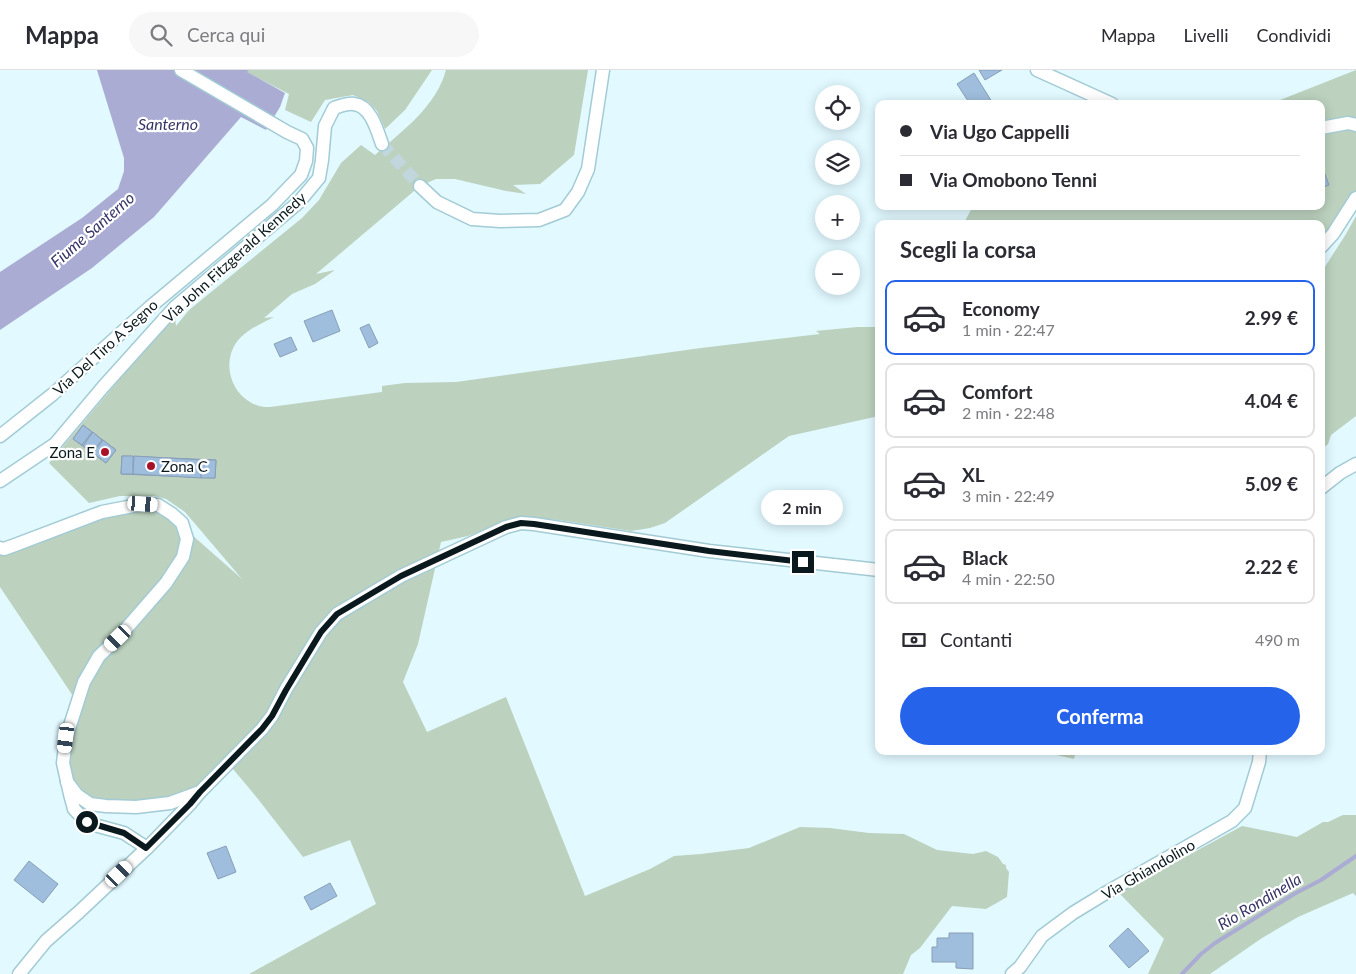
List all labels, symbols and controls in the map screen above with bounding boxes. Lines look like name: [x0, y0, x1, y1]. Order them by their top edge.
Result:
search box: [129, 12, 479, 57]
text: Mappa: [25, 20, 99, 49]
icon: search: [147, 21, 175, 49]
text: Cerca qui: [187, 23, 265, 46]
text: Mappa: [1101, 24, 1156, 46]
text: Livelli: [1184, 24, 1228, 46]
text: Condividi: [1256, 24, 1331, 46]
map controls: [815, 85, 860, 295]
button: locate: [815, 85, 860, 130]
water label: Santerno: [138, 114, 198, 133]
text: Via Ugo Cappelli: [930, 120, 1070, 143]
button: layers: [815, 140, 860, 185]
text: Via Omobono Tenni: [930, 168, 1097, 191]
water label: Fiume Santerno: [46, 188, 138, 270]
street label: Via John Fitzgerald Kennedy: [159, 188, 309, 326]
button: +: [815, 195, 860, 240]
text: Scegli la corsa: [900, 236, 1036, 263]
button: −: [815, 250, 860, 295]
street label: Via Del Tiro A Segno: [49, 295, 161, 399]
icon: car: [902, 295, 947, 340]
text: Economy: [962, 297, 1040, 320]
text: 2.99 €: [1245, 306, 1298, 329]
text: 1 min · 22:47: [962, 320, 1055, 339]
icon: car: [902, 378, 947, 423]
text: Comfort: [962, 380, 1033, 403]
text: 4.04 €: [1245, 389, 1298, 412]
text: 2 min · 22:48: [962, 403, 1055, 422]
place label: Zona E: [49, 443, 95, 461]
marker: Zona E: [99, 446, 111, 458]
place label: Zona C: [161, 457, 208, 475]
marker: Zona C: [145, 460, 157, 472]
icon: car: [902, 461, 947, 506]
text: XL: [962, 463, 985, 486]
text: 5.09 €: [1245, 472, 1298, 495]
text: 3 min · 22:49: [962, 486, 1055, 505]
callout: 2 min: [762, 490, 844, 524]
car: [127, 495, 158, 513]
text: 2 min: [782, 498, 822, 517]
icon: car: [902, 544, 947, 589]
text: Black: [962, 546, 1008, 569]
route end: [792, 551, 814, 573]
text: 2.22 €: [1245, 555, 1298, 578]
text: 4 min · 22:50: [962, 569, 1055, 588]
car: [101, 622, 134, 654]
icon: cash: [900, 626, 928, 654]
text: Contanti: [940, 628, 1012, 651]
text: 490 m: [1255, 630, 1300, 649]
button: Conferma: [900, 687, 1300, 745]
car: [56, 722, 75, 754]
route start: [76, 811, 98, 833]
street label: Via Ghiandolino: [1098, 835, 1198, 903]
car: [102, 858, 135, 890]
water label: Rio Rondinella: [1214, 869, 1304, 933]

